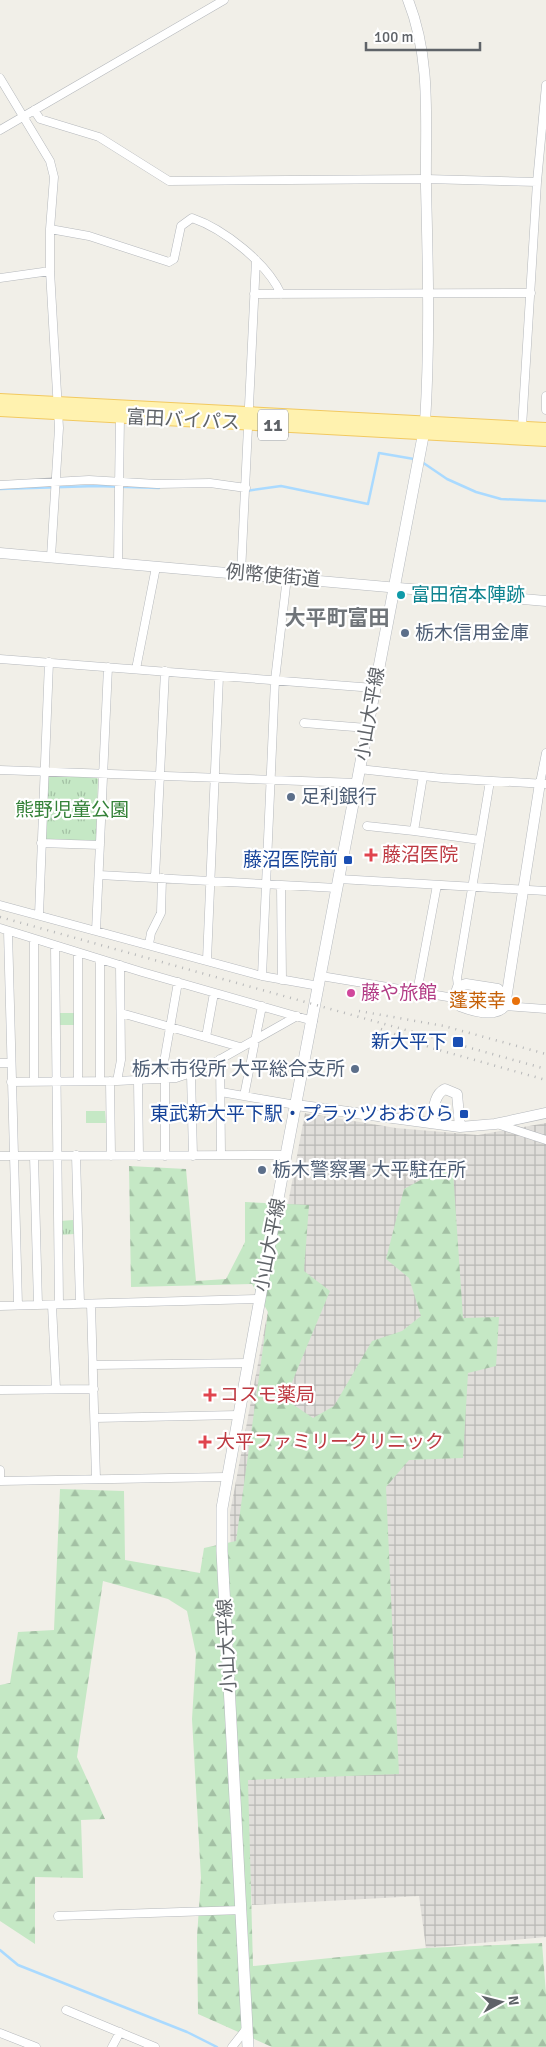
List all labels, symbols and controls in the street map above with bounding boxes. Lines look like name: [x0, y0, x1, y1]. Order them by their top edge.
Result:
scale bar: [366, 20, 480, 52]
text: 100 m: [374, 28, 414, 46]
street label: 富田バイパス: [126, 405, 240, 435]
road number: 11: [258, 410, 288, 440]
street label: 例幣使街道: [225, 560, 321, 592]
place label: 富田宿本陣跡: [411, 583, 525, 607]
marker: 富田宿本陣跡: [395, 589, 407, 601]
district label: 大平町富田: [285, 605, 390, 631]
place label: 栃木信用金庫: [415, 621, 529, 645]
marker: 栃木信用金庫: [399, 627, 411, 639]
street label: 小山大平線: [350, 665, 390, 763]
place label: 足利銀行: [301, 785, 377, 809]
marker: 足利銀行: [285, 791, 297, 803]
park label: 熊野児童公園: [15, 798, 129, 822]
place label: 藤沼医院: [382, 843, 458, 867]
place label: 藤沼医院前: [243, 848, 338, 872]
marker: 藤沼医院: [364, 848, 378, 862]
marker: 藤沼医院前: [342, 854, 354, 866]
place label: 藤や旅館: [361, 981, 437, 1005]
marker: 藤や旅館: [345, 987, 357, 999]
place label: 蓬莱幸: [449, 989, 506, 1013]
marker: 蓬莱幸: [510, 995, 522, 1007]
place label: 新大平下: [371, 1030, 447, 1054]
marker: 新大平下: [451, 1035, 465, 1049]
place label: 栃木市役所 大平総合支所: [132, 1057, 345, 1081]
marker: 栃木市役所 大平総合支所: [349, 1063, 361, 1075]
place label: 東武新大平下駅・プラッツおおひら: [150, 1102, 454, 1126]
marker: 東武新大平下駅・プラッツおおひら: [458, 1108, 470, 1120]
place label: 栃木警察署 大平駐在所: [272, 1158, 466, 1182]
marker: 栃木警察署 大平駐在所: [256, 1164, 268, 1176]
street label: 小山大平線: [249, 1196, 291, 1294]
place label: コスモ薬局: [220, 1383, 315, 1407]
marker: コスモ薬局: [204, 1389, 216, 1401]
place label: 大平ファミリークリニック: [216, 1430, 444, 1454]
marker: 大平ファミリークリニック: [198, 1435, 212, 1449]
street label: 小山大平線: [213, 1598, 241, 1694]
north arrow: [476, 1977, 526, 2027]
text: N: [504, 1995, 522, 2006]

